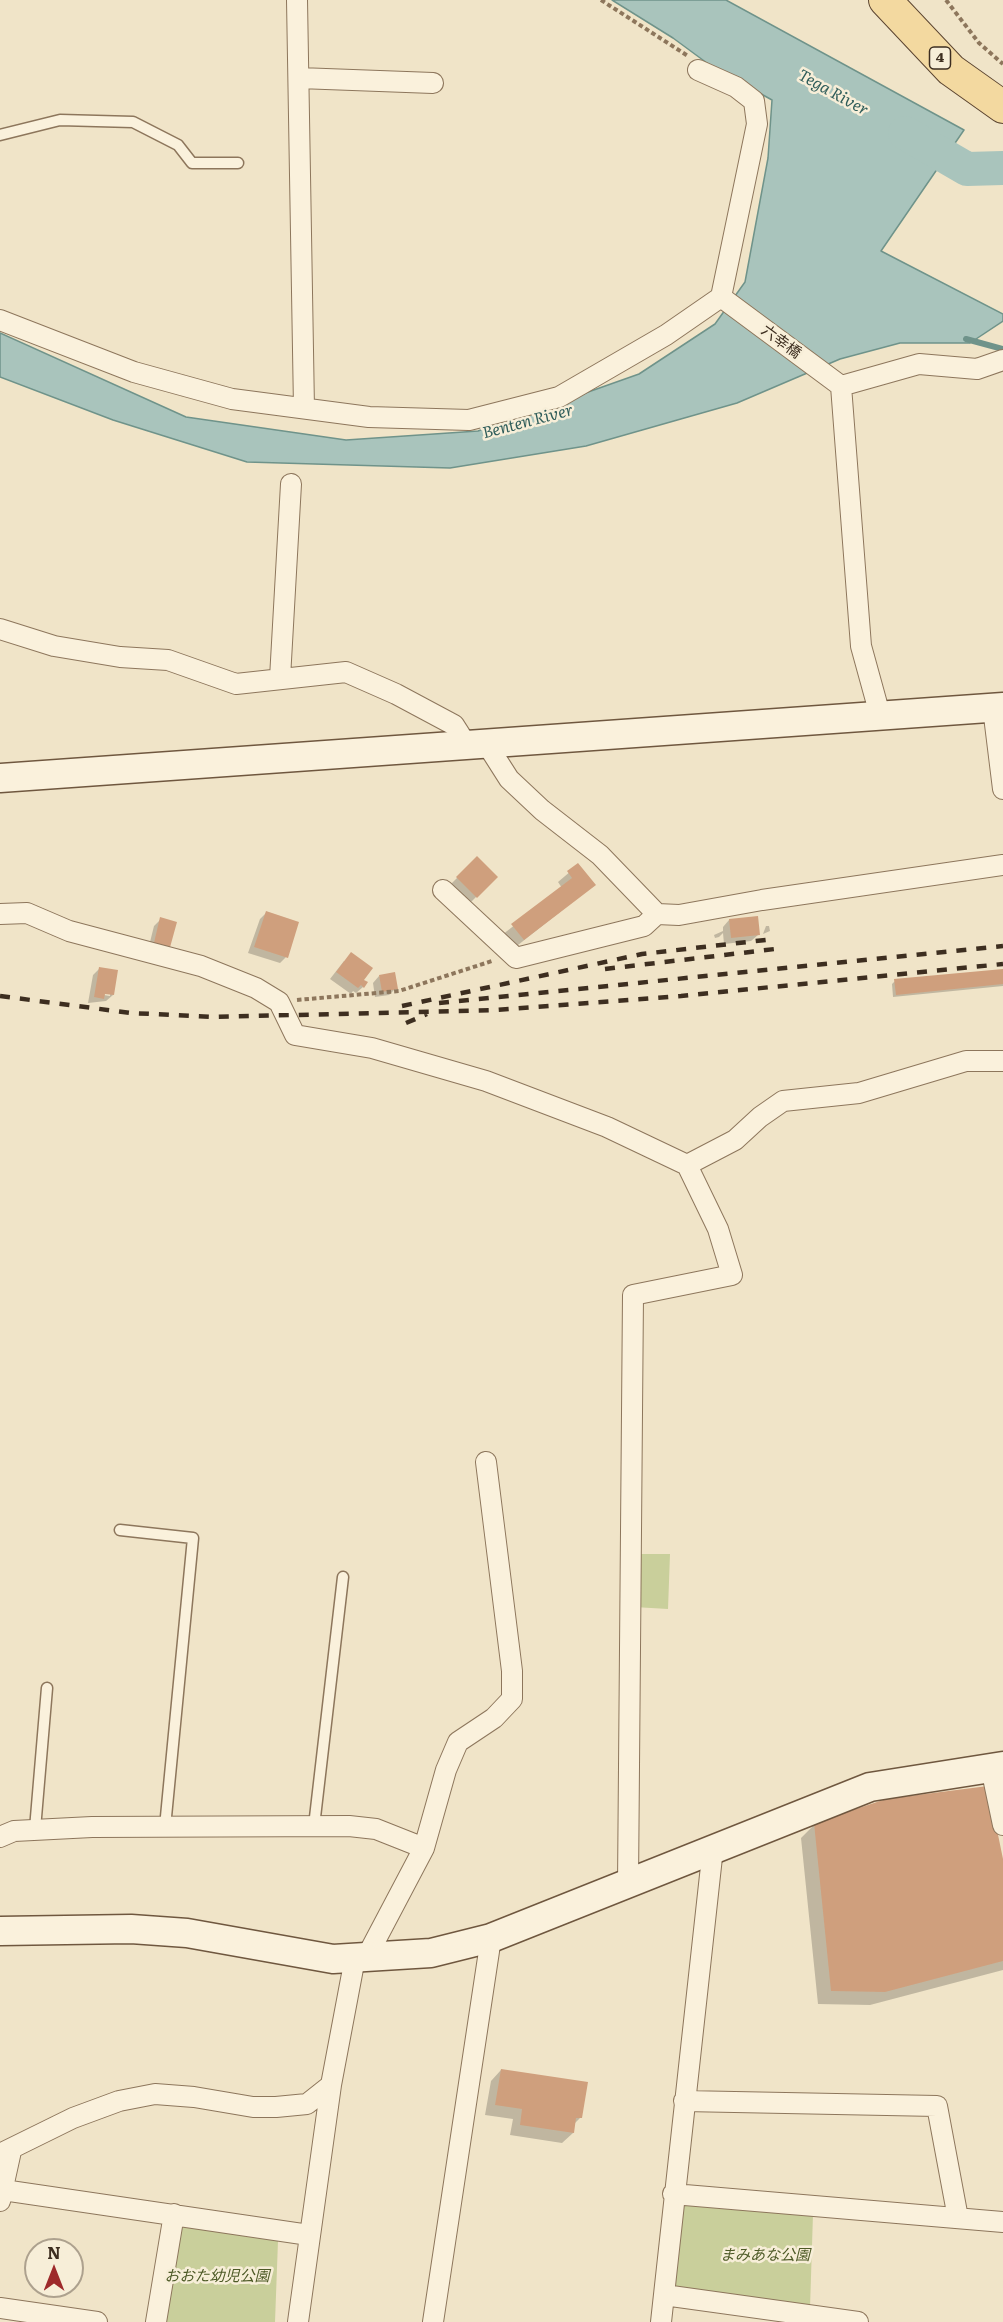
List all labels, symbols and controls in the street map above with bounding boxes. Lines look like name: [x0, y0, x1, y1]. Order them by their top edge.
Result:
road number: 4: [930, 47, 950, 69]
water label: Tega River: [795, 66, 871, 120]
street label: 六幸橋: [758, 321, 804, 363]
water label: Benten River: [481, 401, 575, 443]
north arrow: [24, 2238, 84, 2298]
text: N: [47, 2240, 61, 2264]
park label: まみあな公園: [720, 2247, 810, 2265]
park label: おおた幼児公園: [165, 2268, 269, 2286]

